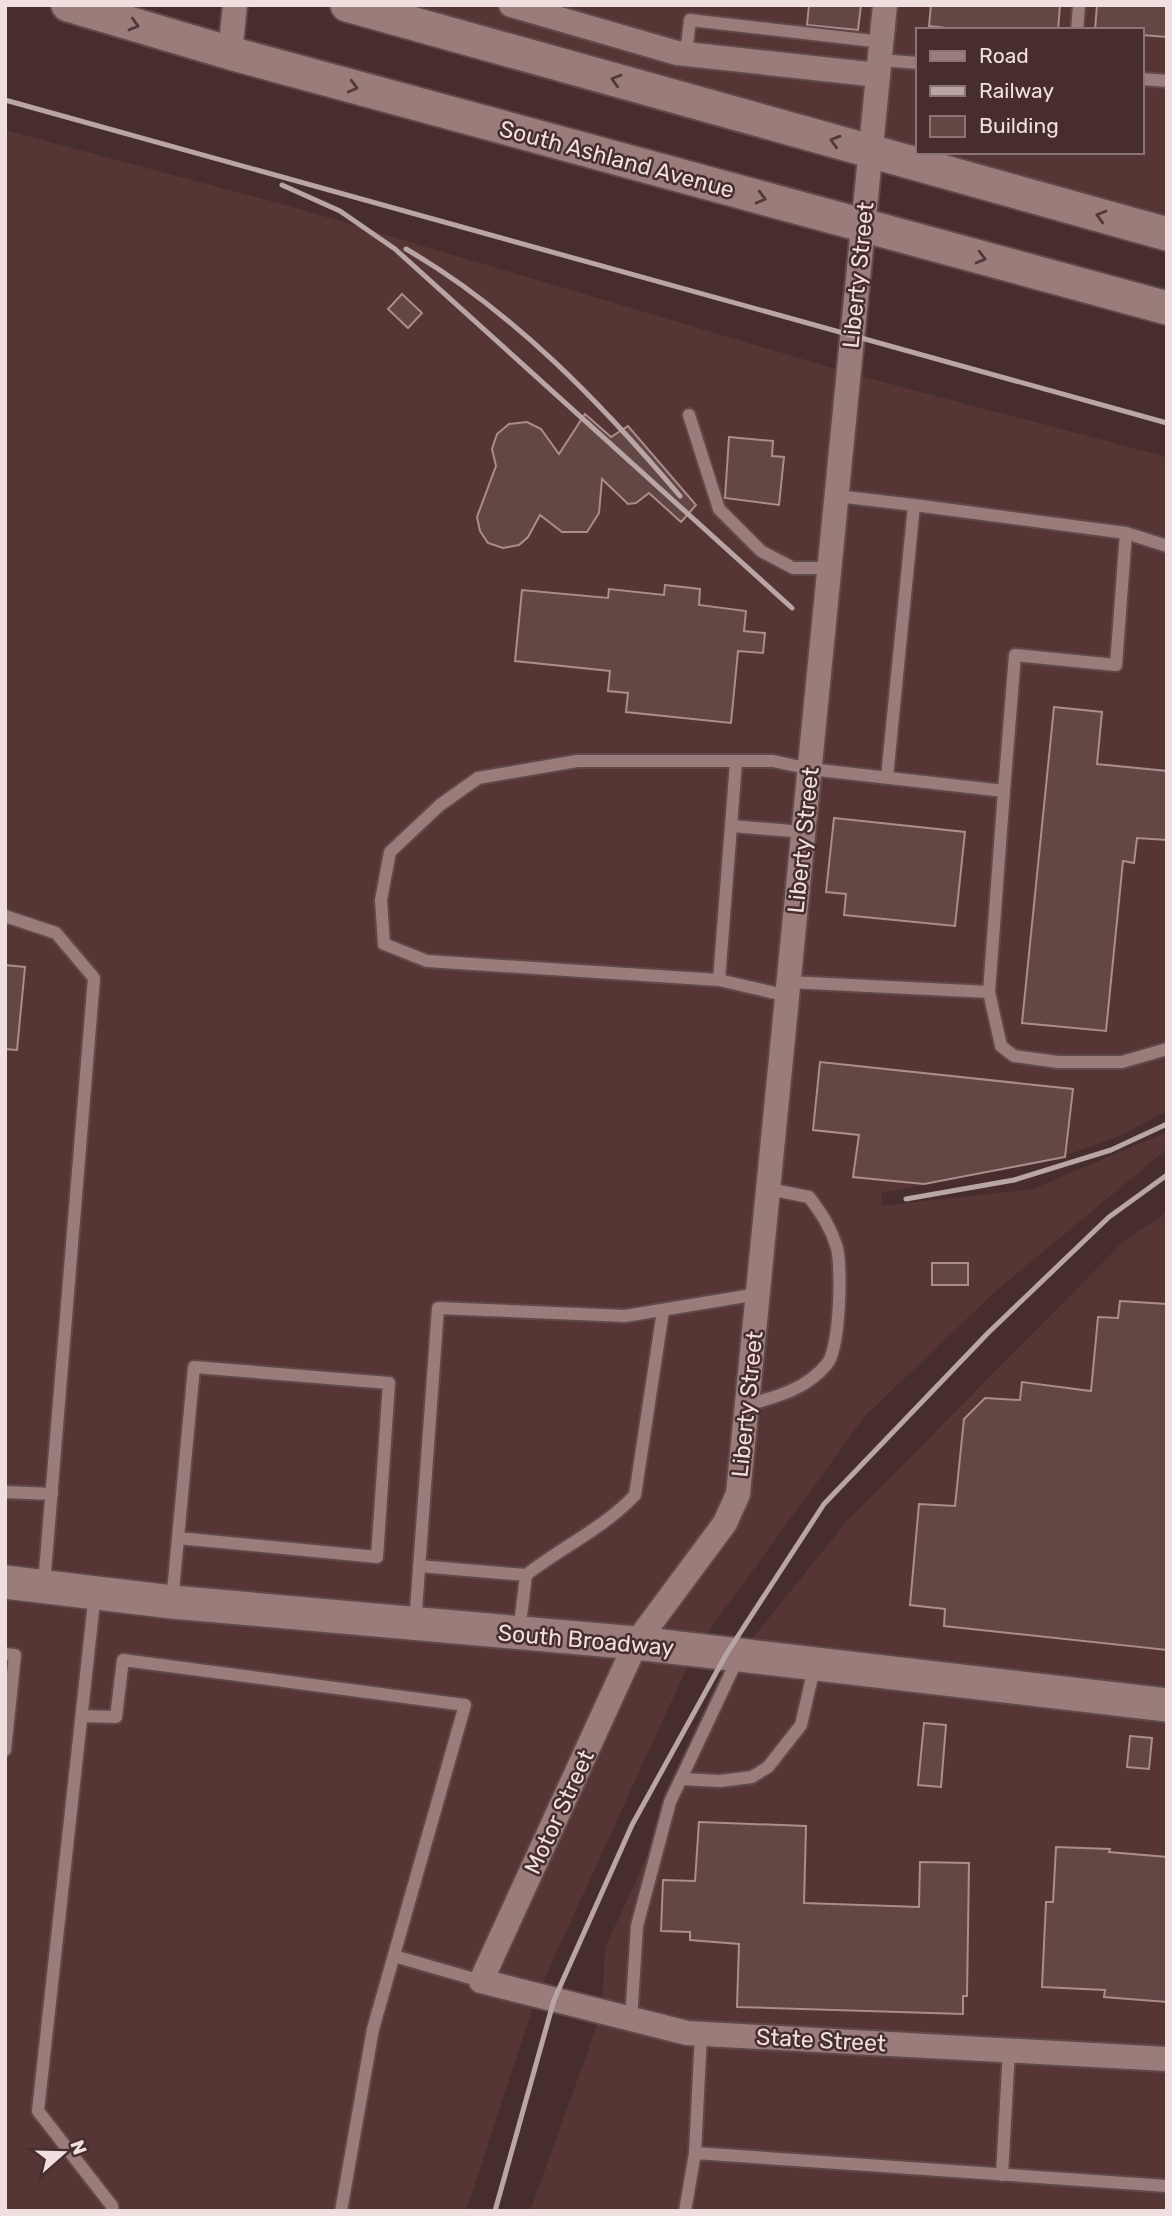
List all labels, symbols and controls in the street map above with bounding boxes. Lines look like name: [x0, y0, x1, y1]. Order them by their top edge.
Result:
one-way arrow: [128, 16, 140, 31]
legend: [916, 28, 1144, 154]
text: Road: [979, 43, 1029, 68]
one-way arrow: [610, 74, 622, 88]
one-way arrow: [347, 78, 359, 93]
text: Railway: [979, 78, 1054, 103]
text: Building: [979, 113, 1059, 138]
street label: South Ashland Avenue: [496, 114, 738, 204]
one-way arrow: [829, 135, 841, 150]
one-way arrow: [755, 190, 767, 205]
street label: Liberty Street: [836, 200, 880, 350]
one-way arrow: [1095, 210, 1107, 224]
one-way arrow: [975, 250, 987, 264]
street label: Liberty Street: [781, 765, 825, 915]
street label: Liberty Street: [725, 1329, 769, 1479]
street label: South Broadway: [497, 1618, 676, 1662]
street label: Motor Street: [518, 1745, 600, 1879]
street label: State Street: [755, 2023, 887, 2057]
north arrow: [28, 2118, 98, 2188]
text: N: [65, 2137, 92, 2158]

